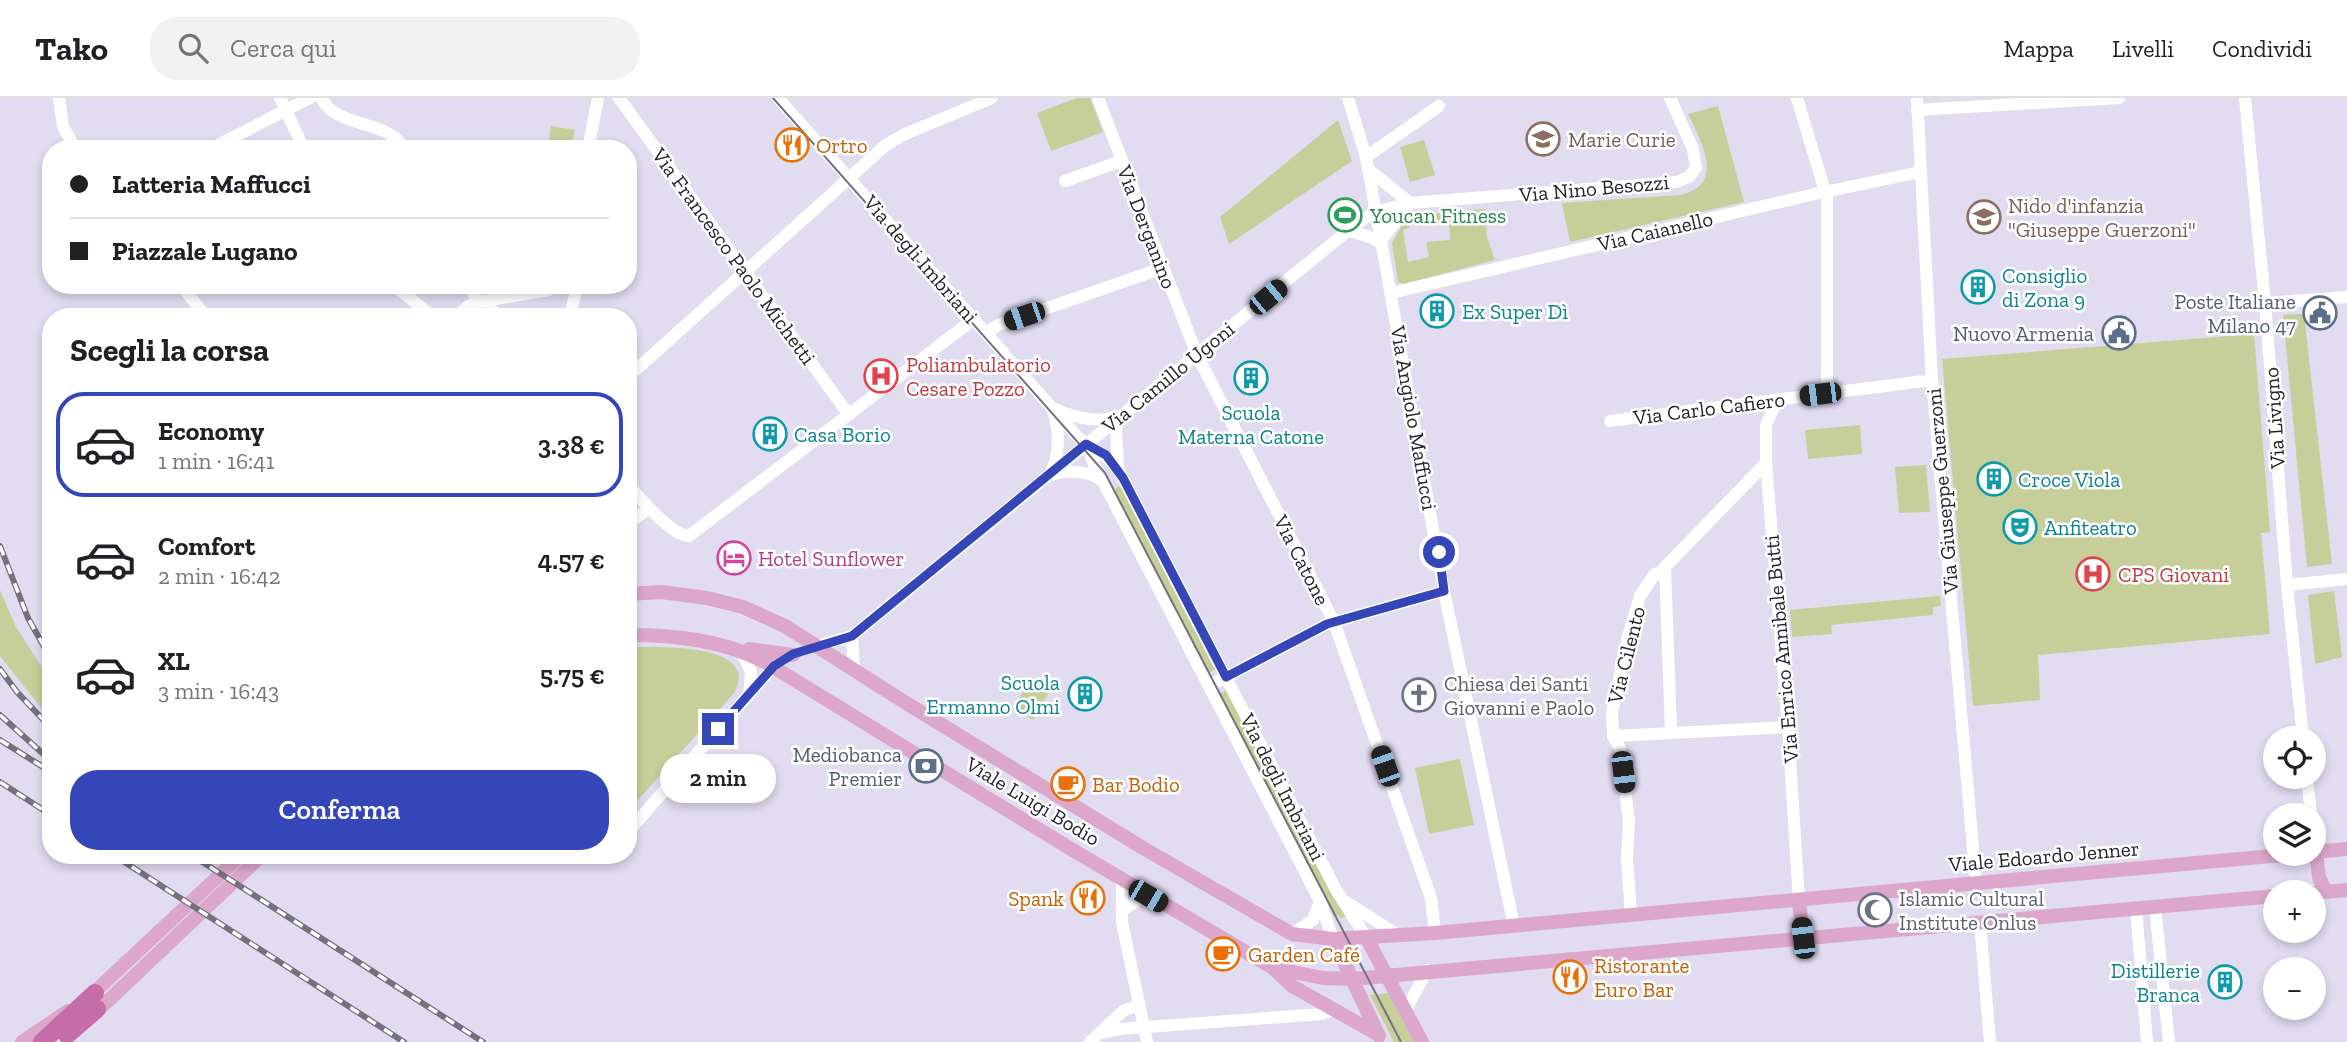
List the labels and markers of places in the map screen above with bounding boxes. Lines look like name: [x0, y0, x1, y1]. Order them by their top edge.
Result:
school or university icon: Marie Curie: [1524, 120, 1562, 158]
restaurant icon: Ortro: [773, 126, 811, 164]
place label: Marie Curie: [1568, 127, 1676, 152]
place label: Ortro: [816, 133, 868, 158]
place label: Nido d'infanzia "Giuseppe Guerzoni": [2008, 193, 2196, 242]
sports icon: Youcan Fitness: [1326, 196, 1364, 234]
school or university icon: Nido d'infanzia "Giuseppe Guerzoni": [1965, 198, 2003, 236]
place label: Youcan Fitness: [1369, 203, 1506, 228]
place label: Consiglio di Zona 9: [2002, 263, 2087, 312]
building icon: Consiglio di Zona 9: [1959, 268, 1997, 306]
place label: Poste Italiane Milano 47: [2174, 289, 2296, 338]
building icon: Ex Super Dì: [1418, 292, 1456, 330]
public building icon: Poste Italiane Milano 47: [2301, 294, 2339, 332]
place label: Ex Super Dì: [1462, 299, 1568, 324]
public building icon: Nuovo Armenia: [2100, 314, 2138, 352]
place label: Nuovo Armenia: [1953, 321, 2094, 346]
place label: Poliambulatorio Cesare Pozzo: [906, 352, 1051, 401]
hospital icon: Poliambulatorio Cesare Pozzo: [862, 357, 900, 395]
building icon: Scuola Materna Catone: [1232, 359, 1270, 397]
place label: Scuola Materna Catone: [1178, 400, 1324, 449]
building icon: Casa Borio: [751, 415, 789, 453]
place label: Casa Borio: [794, 422, 891, 447]
building icon: Croce Viola: [1975, 460, 2013, 498]
place label: Croce Viola: [2018, 467, 2120, 492]
theatre icon: Anfiteatro: [2001, 508, 2039, 546]
place label: Anfiteatro: [2044, 515, 2137, 540]
hotel icon: Hotel Sunflower: [715, 539, 753, 577]
place label: Hotel Sunflower: [758, 546, 904, 571]
hospital icon: CPS Giovani: [2074, 555, 2112, 593]
place label: CPS Giovani: [2118, 562, 2229, 587]
place label: Scuola Ermanno Olmi: [926, 670, 1060, 719]
place label: Chiesa dei Santi Giovanni e Paolo: [1444, 671, 1594, 720]
building icon: Scuola Ermanno Olmi: [1066, 675, 1104, 713]
church icon: Chiesa dei Santi Giovanni e Paolo: [1400, 676, 1438, 714]
place label: Mediobanca Premier: [793, 742, 902, 791]
bank icon: Mediobanca Premier: [907, 747, 945, 785]
cafe icon: Bar Bodio: [1049, 765, 1087, 803]
place label: Bar Bodio: [1092, 772, 1180, 797]
restaurant icon: Spank: [1069, 879, 1107, 917]
place label: Spank: [1008, 886, 1064, 911]
place label: Islamic Cultural Institute Onlus: [1899, 886, 2044, 935]
mosque icon: Islamic Cultural Institute Onlus: [1856, 891, 1894, 929]
cafe icon: Garden Café: [1204, 935, 1242, 973]
place label: Garden Café: [1248, 942, 1360, 967]
place label: Ristorante Euro Bar: [1594, 953, 1689, 1002]
restaurant icon: Ristorante Euro Bar: [1551, 958, 1589, 996]
place label: Distillerie Branca: [2111, 958, 2200, 1007]
building icon: Distillerie Branca: [2206, 963, 2244, 1001]

